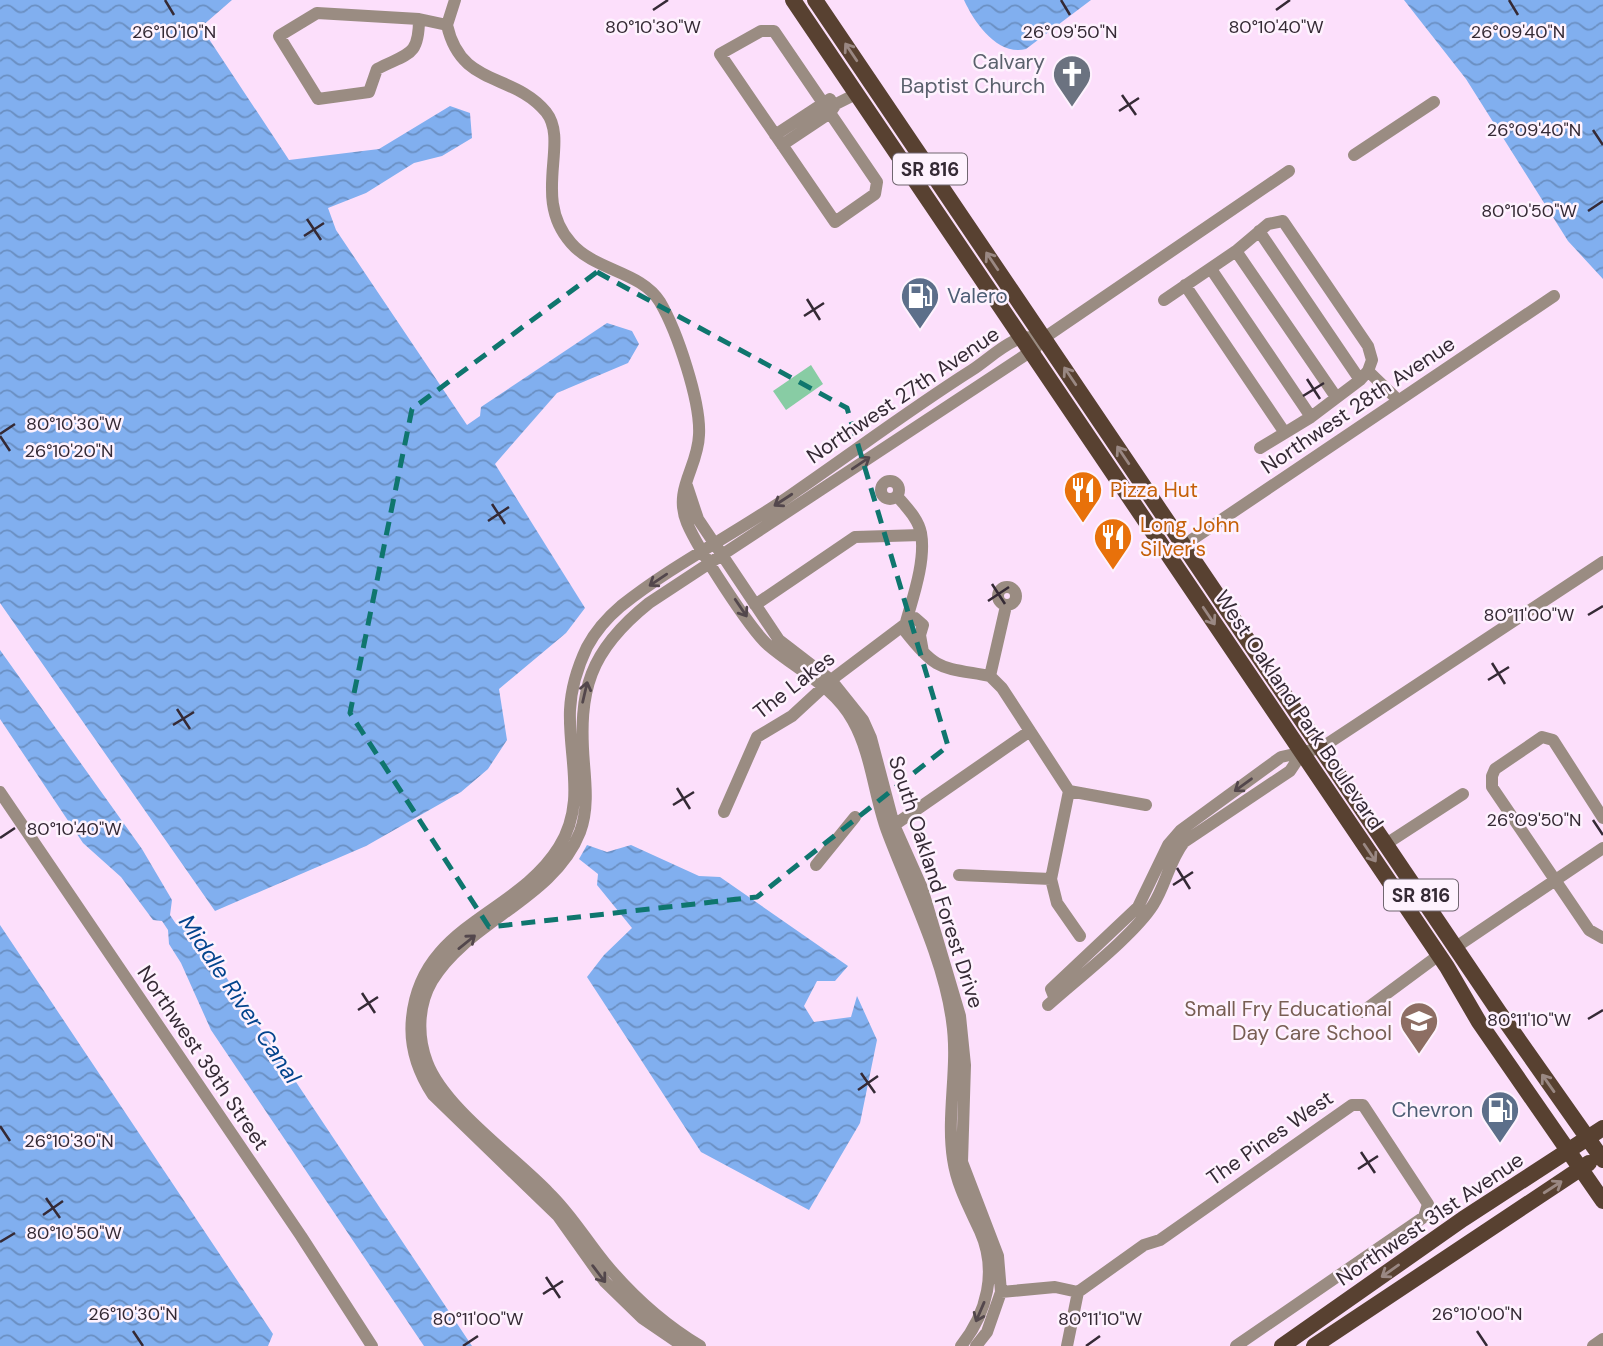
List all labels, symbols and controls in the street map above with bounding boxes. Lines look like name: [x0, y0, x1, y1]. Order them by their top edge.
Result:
text: 80°10'30"W: [605, 15, 701, 39]
text: 80°10'40"W: [1228, 15, 1324, 39]
text: 26°10'10"N: [132, 20, 216, 44]
text: 26°09'50"N: [1023, 20, 1117, 44]
text: 26°09'40"N: [1471, 20, 1565, 44]
one-way arrow: [843, 43, 858, 62]
place label: Calvary Baptist Church: [900, 48, 1045, 100]
church icon: Calvary Baptist Church: [1051, 53, 1093, 108]
text: 26°09'40"N: [1487, 118, 1581, 142]
road number: SR 816: [893, 154, 967, 184]
text: 80°10'50"W: [1481, 199, 1577, 223]
one-way arrow: [984, 252, 999, 271]
fuel station icon: Valero: [899, 275, 941, 330]
place label: Valero: [947, 282, 1008, 310]
street label: Northwest 27th Avenue: [801, 320, 1005, 470]
street label: Northwest 28th Avenue: [1256, 330, 1461, 480]
one-way arrow: [1062, 367, 1076, 387]
text: 80°10'30"W: [26, 412, 122, 436]
text: 26°10'20"N: [25, 439, 113, 463]
one-way arrow: [1116, 446, 1130, 465]
one-way arrow: [851, 456, 870, 470]
restaurant icon: Pizza Hut: [1062, 469, 1104, 524]
place label: Pizza Hut: [1110, 476, 1198, 504]
one-way arrow: [774, 493, 793, 508]
place label: Long John Silver's: [1140, 511, 1240, 563]
restaurant icon: Long John Silver's: [1092, 516, 1134, 571]
one-way arrow: [649, 573, 668, 587]
street label: West Oakland Park Boulevard: [1208, 585, 1390, 835]
one-way arrow: [733, 598, 748, 617]
text: 80°11'00"W: [1484, 603, 1574, 627]
one-way arrow: [1203, 605, 1217, 625]
street label: The Lakes: [747, 644, 841, 726]
one-way arrow: [579, 681, 592, 703]
street label: South Oakland Forest Drive: [882, 752, 990, 1012]
one-way arrow: [1234, 777, 1253, 792]
text: 26°09'50"N: [1487, 808, 1581, 832]
text: 80°10'40"W: [26, 817, 122, 841]
one-way arrow: [1363, 843, 1377, 862]
road number: SR 816: [1384, 880, 1458, 911]
water label: Middle River Canal: [172, 909, 308, 1090]
one-way arrow: [457, 934, 475, 949]
street label: Northwest 39th Street: [131, 960, 275, 1156]
place label: Small Fry Educational Day Care School: [1184, 995, 1392, 1047]
school or university icon: Small Fry Educational Day Care School: [1398, 1000, 1440, 1055]
text: 80°11'10"W: [1487, 1008, 1571, 1032]
one-way arrow: [1541, 1074, 1555, 1093]
street label: The Pines West: [1201, 1084, 1339, 1192]
fuel station icon: Chevron: [1479, 1089, 1521, 1144]
place label: Chevron: [1391, 1096, 1473, 1124]
text: 26°10'30"N: [24, 1129, 114, 1153]
street label: Northwest 31st Avenue: [1331, 1146, 1529, 1292]
one-way arrow: [1542, 1179, 1562, 1193]
text: 80°10'50"W: [26, 1221, 122, 1245]
one-way arrow: [592, 1264, 606, 1283]
one-way arrow: [1381, 1264, 1400, 1278]
one-way arrow: [973, 1300, 986, 1322]
text: 26°10'30"N: [88, 1302, 178, 1326]
text: 26°10'00"N: [1432, 1302, 1522, 1326]
text: 80°11'00"W: [433, 1307, 523, 1331]
text: 80°11'10"W: [1058, 1307, 1142, 1331]

